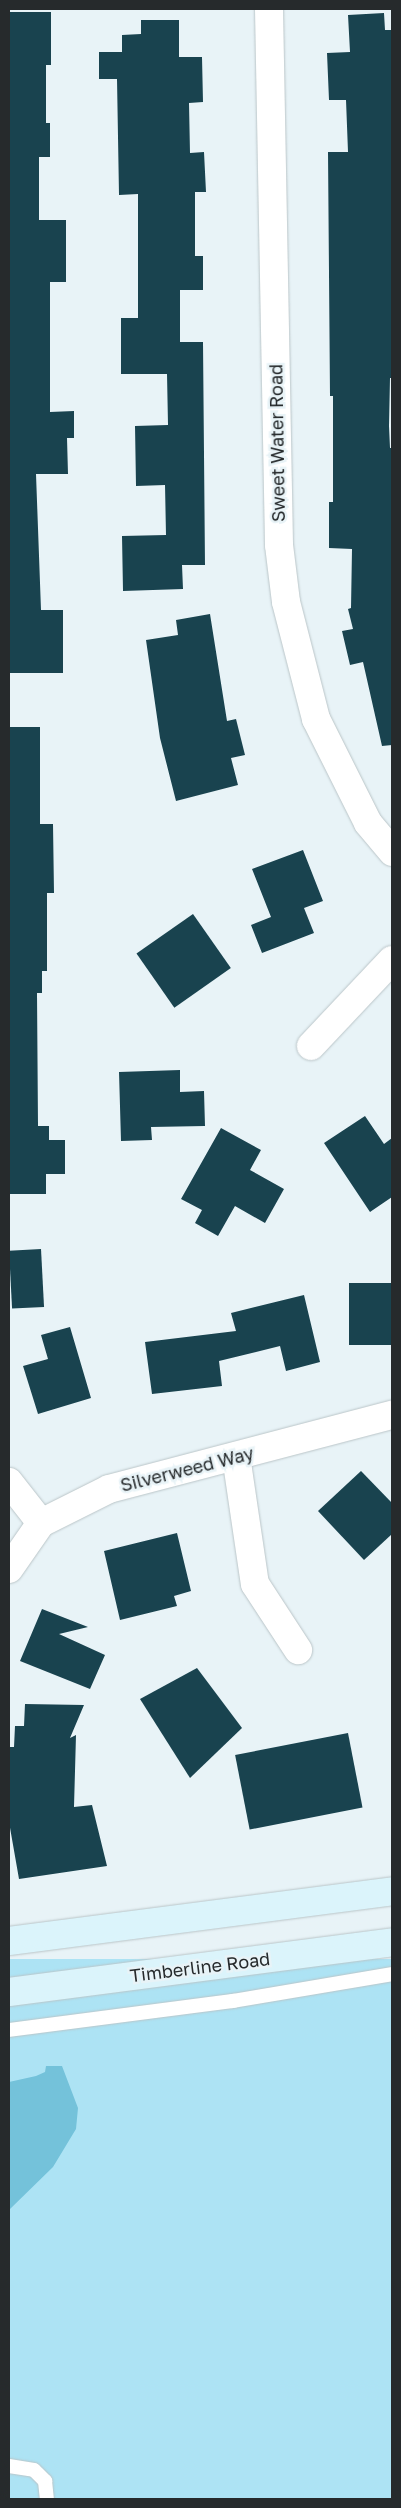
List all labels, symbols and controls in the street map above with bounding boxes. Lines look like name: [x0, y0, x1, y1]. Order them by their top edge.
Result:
street label: Sweet Water Road: [265, 364, 289, 522]
street label: Silverweed Way: [118, 1442, 256, 1496]
street label: Timberline Road: [129, 1948, 271, 1986]

